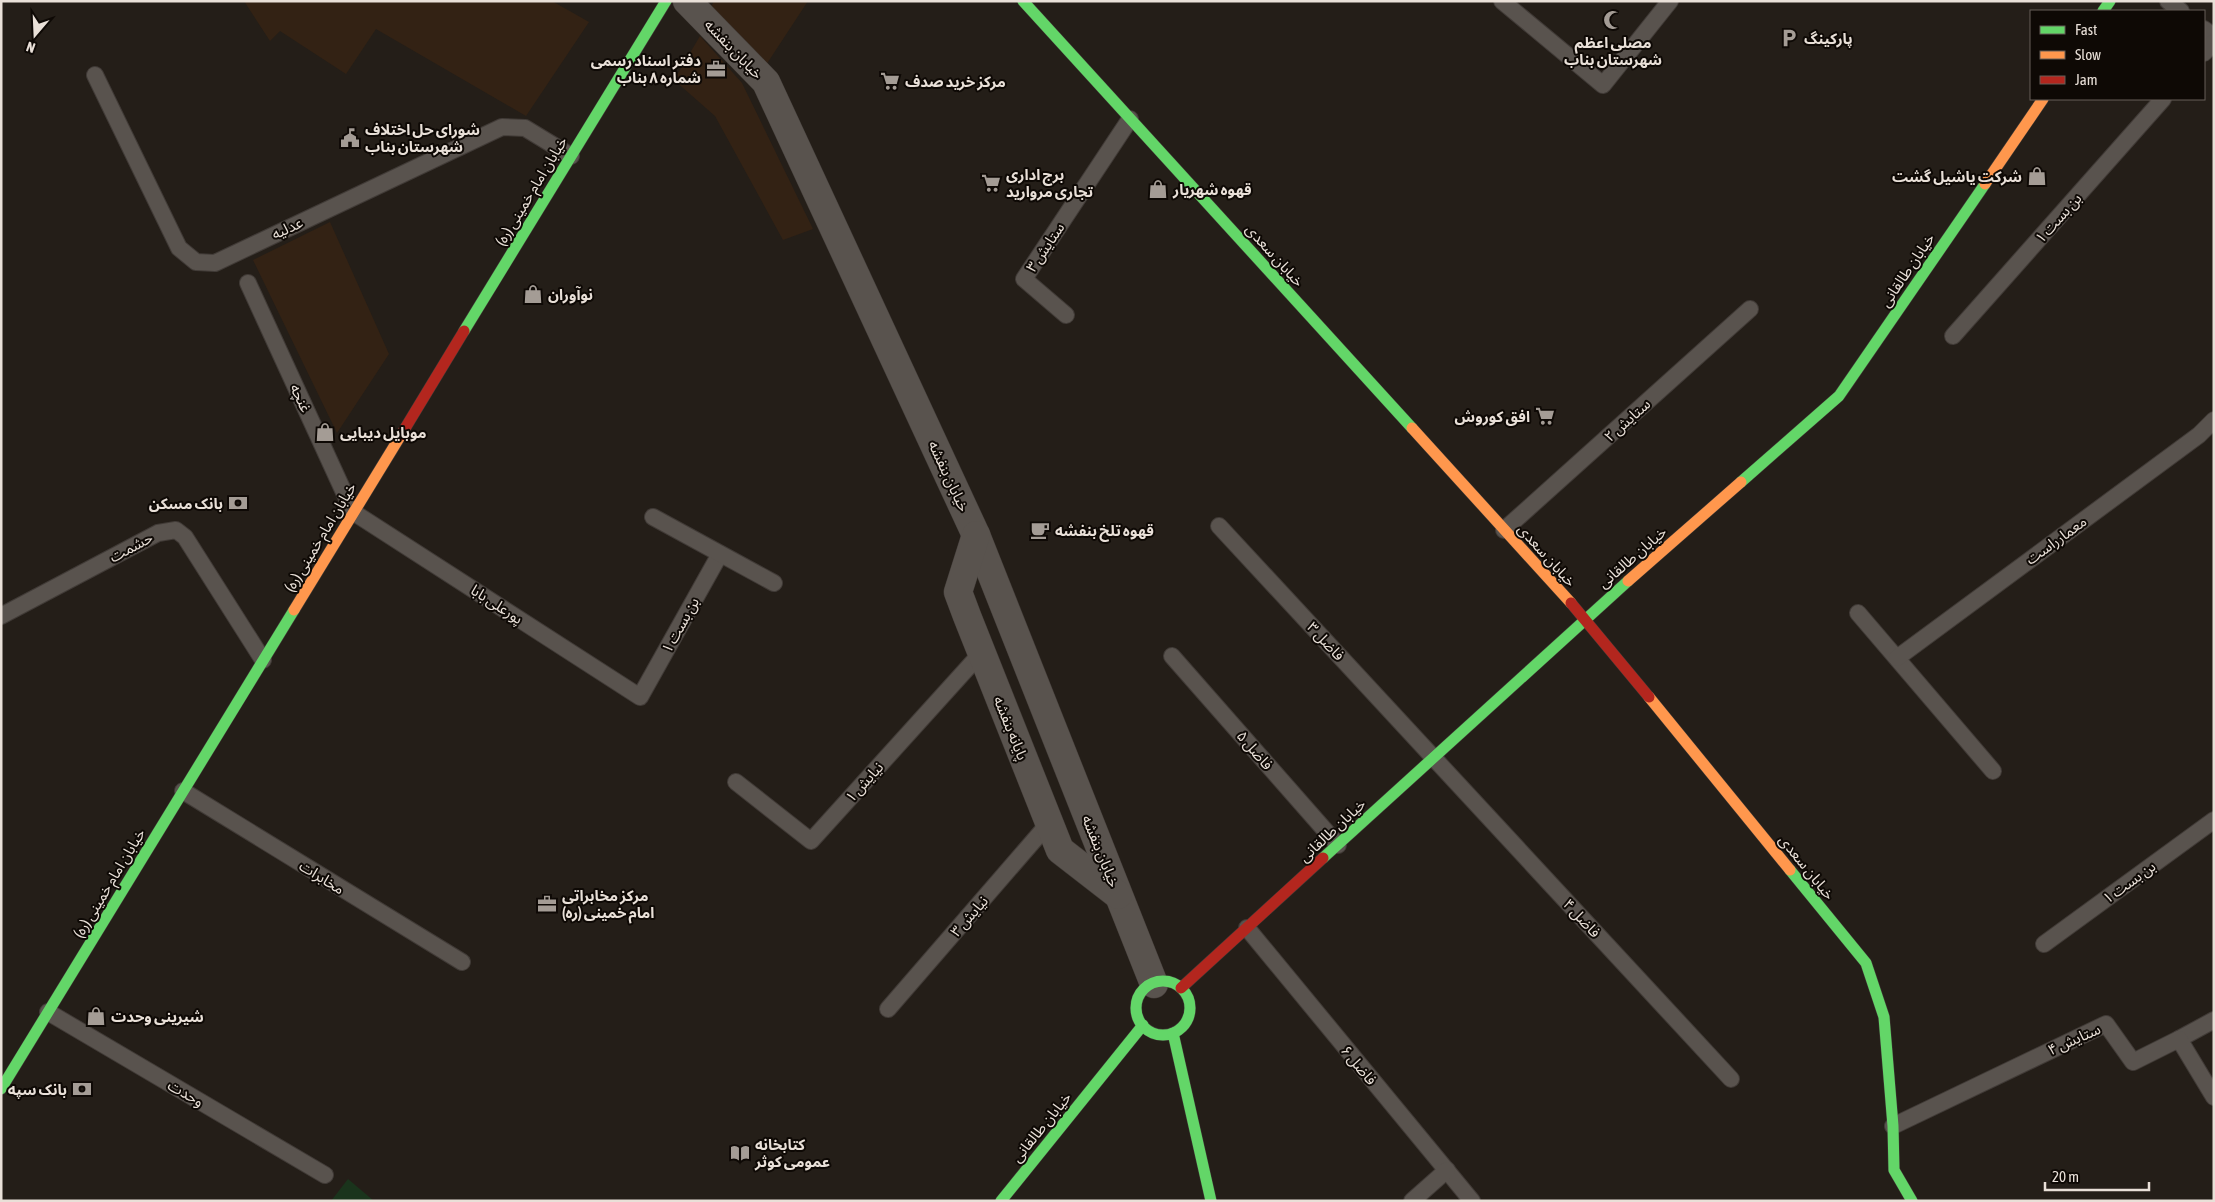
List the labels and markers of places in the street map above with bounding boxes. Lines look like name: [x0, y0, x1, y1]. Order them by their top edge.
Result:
mosque icon: مصلی اعظم شهرستان بناب: [1602, 9, 1624, 31]
parking icon: پارکینگ: [1778, 27, 1800, 49]
place label: پارکینگ: [1804, 30, 1853, 48]
place label: مصلی اعظم شهرستان بناب: [1564, 34, 1662, 69]
place label: دفتر اسناد رسمی شماره ۸ بناب: [591, 52, 701, 87]
office icon: دفتر اسناد رسمی شماره ۸ بناب: [705, 58, 727, 80]
supermarket icon: مرکز خرید صدف: [879, 70, 901, 92]
place label: مرکز خرید صدف: [905, 73, 1006, 91]
place label: شورای حل اختلاف شهرستان بناب: [365, 121, 480, 156]
public building icon: شورای حل اختلاف شهرستان بناب: [339, 127, 361, 149]
shop icon: شرکت یاشیل گشت: [2026, 165, 2048, 187]
place label: برج اداری تجاری مروارید: [1006, 166, 1094, 201]
place label: شرکت یاشیل گشت: [1892, 168, 2022, 186]
supermarket icon: برج اداری تجاری مروارید: [980, 172, 1002, 194]
shop icon: قهوه شهریار: [1147, 178, 1169, 200]
place label: قهوه شهریار: [1172, 181, 1252, 199]
shop icon: نوآوران: [522, 283, 544, 305]
place label: نوآوران: [548, 286, 593, 304]
supermarket icon: افق کوروش: [1534, 405, 1556, 427]
place label: افق کوروش: [1455, 408, 1530, 426]
shop icon: موبایل دیبایی: [314, 421, 336, 443]
place label: موبایل دیبایی: [340, 424, 426, 442]
bank icon: بانک مسکن: [227, 492, 249, 514]
place label: بانک مسکن: [149, 495, 223, 513]
cafe icon: قهوه تلخ بنفشه: [1029, 519, 1051, 541]
place label: قهوه تلخ بنفشه: [1055, 522, 1154, 542]
place label: مرکز مخابراتی امام خمینی (ره): [562, 887, 654, 924]
office icon: مرکز مخابراتی امام خمینی (ره): [536, 893, 558, 915]
shop icon: شیرینی وحدت: [85, 1005, 107, 1027]
place label: شیرینی وحدت: [111, 1008, 204, 1026]
bank icon: بانک سپه: [71, 1078, 93, 1100]
place label: بانک سپه: [8, 1081, 67, 1099]
place label: کتابخانه عمومی کوثر: [754, 1136, 830, 1171]
library icon: کتابخانه عمومی کوثر: [729, 1142, 751, 1164]

